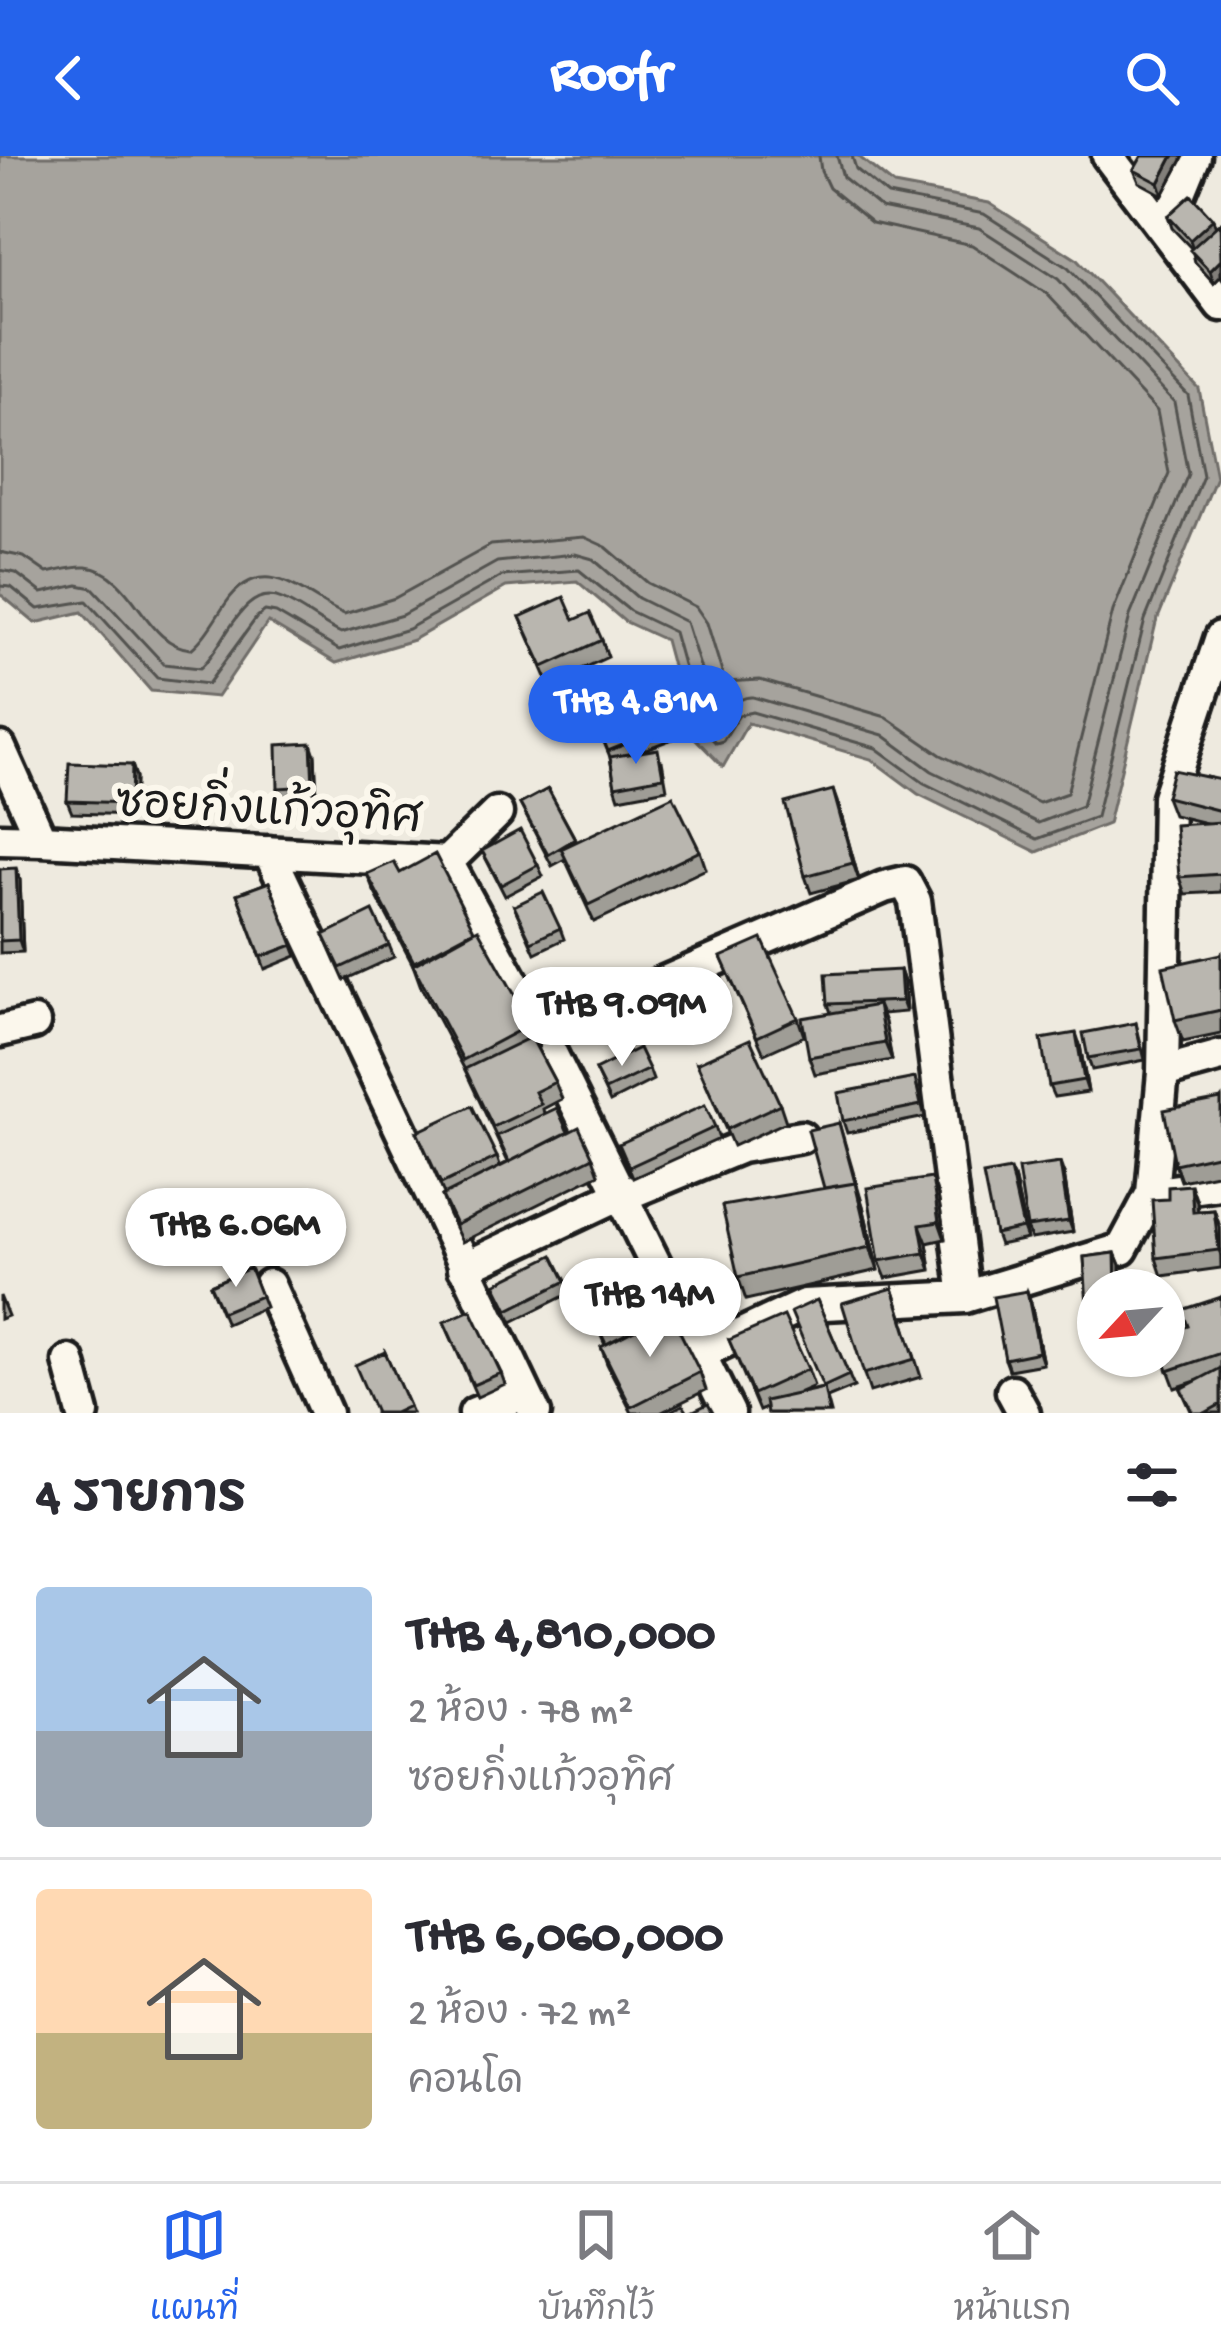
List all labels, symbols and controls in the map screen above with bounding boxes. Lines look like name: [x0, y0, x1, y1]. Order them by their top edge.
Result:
icon: back: [36, 45, 102, 111]
icon: search: [1119, 45, 1185, 111]
text: Roofr: [551, 46, 671, 110]
pin: THB 4.81M: [499, 665, 773, 767]
text: THB 4.81M: [555, 681, 717, 727]
street label: ซอยกิ่งแก้วอุทิศ: [114, 760, 425, 849]
pin: THB 9.09M: [485, 967, 759, 1069]
text: THB 9.09M: [539, 983, 705, 1029]
pin: THB 6.06M: [99, 1188, 373, 1290]
text: THB 6.06M: [152, 1204, 320, 1250]
pin: THB 14M: [539, 1258, 761, 1360]
north arrow: [1077, 1269, 1185, 1377]
map controls: [1077, 1269, 1185, 1377]
text: THB 14M: [586, 1274, 714, 1320]
icon: filters: [1119, 1452, 1185, 1518]
text: 4 รายการ: [36, 1471, 246, 1531]
text: THB 4,810,000: [408, 1608, 715, 1668]
icon: home: [132, 1635, 276, 1779]
text: 2 ห้อง · 78 m²: [408, 1691, 633, 1737]
text: ซอยกิ่งแก้วอุทิศ: [408, 1760, 672, 1806]
text: THB 6,060,000: [408, 1910, 723, 1970]
icon: home: [132, 1937, 276, 2081]
text: 2 ห้อง · 72 m²: [408, 1993, 631, 2039]
text: คอนโด: [408, 2062, 523, 2108]
tab: แผนที่: [150, 2202, 239, 2332]
tab: บันทึกไว้: [538, 2202, 654, 2332]
tab: หน้าแรก: [954, 2202, 1071, 2332]

